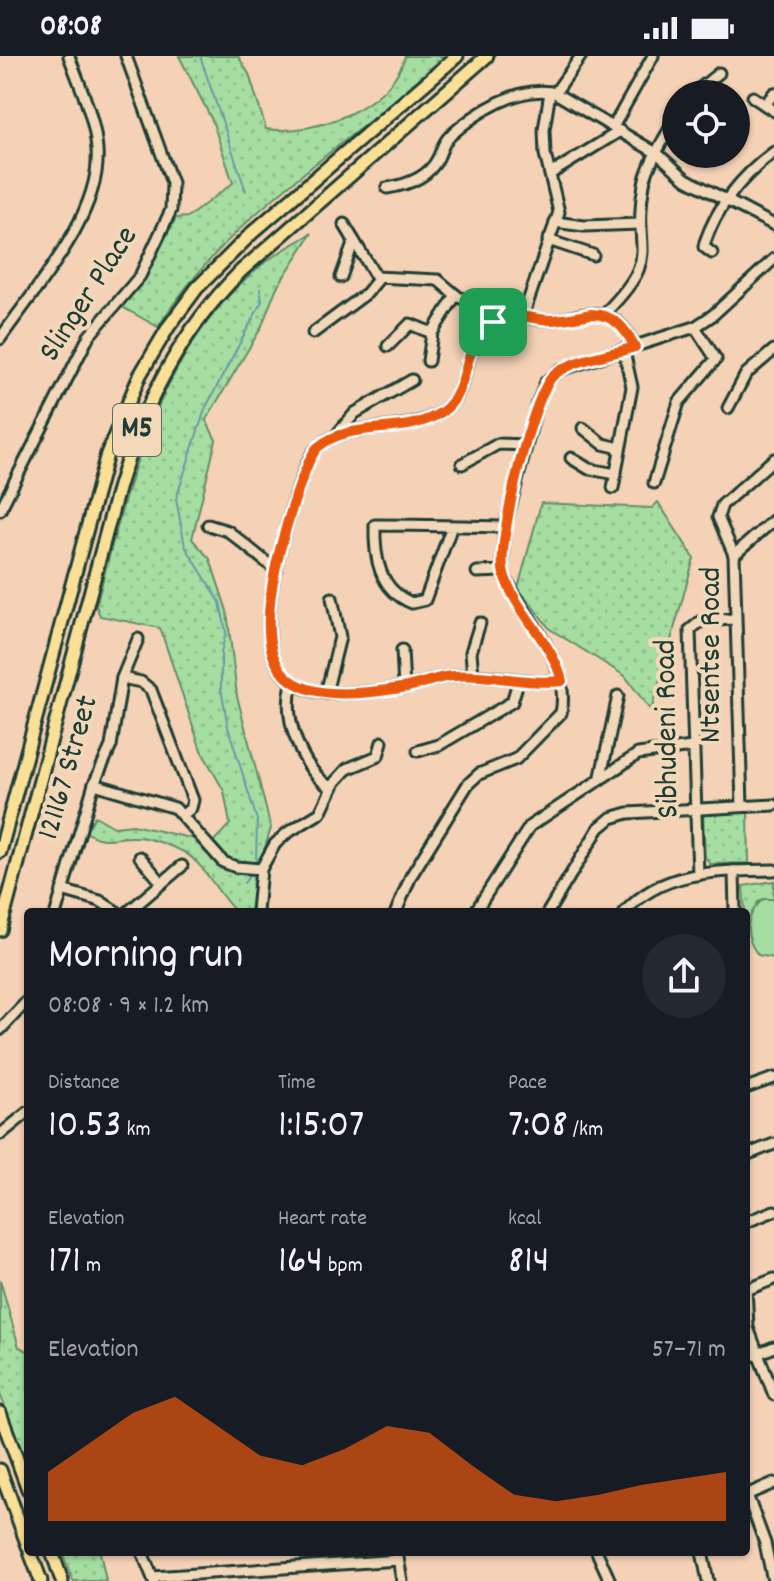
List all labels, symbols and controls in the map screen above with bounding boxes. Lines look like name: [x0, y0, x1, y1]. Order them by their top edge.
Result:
text: 08:08: [40, 7, 102, 50]
map controls: [662, 80, 750, 168]
button: locate: [662, 80, 750, 168]
street label: Slinger Place: [29, 218, 151, 372]
pin: [459, 288, 527, 356]
icon: arrive: [471, 300, 515, 344]
road number: M5: [113, 404, 161, 456]
street label: Ntsentse Road: [690, 567, 736, 743]
street label: Sibhudeni Road: [644, 639, 694, 819]
street label: 121167 Street: [27, 690, 113, 845]
text: Morning run: [48, 926, 243, 989]
button: share: [642, 934, 726, 1018]
text: 08:08 · 9 × 1.2 km: [48, 988, 209, 1025]
text: Distance: [48, 1068, 120, 1099]
text: Time: [278, 1068, 316, 1099]
text: Pace: [508, 1068, 547, 1099]
text: 10.53: [48, 1099, 121, 1156]
text: 1:15:07: [278, 1099, 364, 1156]
text: 7:08: [508, 1099, 568, 1156]
text: km: [121, 1115, 151, 1146]
text: /km: [568, 1115, 603, 1146]
text: Elevation: [48, 1204, 125, 1235]
text: Heart rate: [278, 1204, 367, 1235]
text: kcal: [508, 1204, 541, 1235]
text: 171: [48, 1235, 81, 1292]
text: 164: [278, 1235, 323, 1292]
text: 814: [508, 1235, 549, 1292]
text: m: [81, 1251, 101, 1282]
text: bpm: [323, 1251, 363, 1282]
text: Elevation: [48, 1332, 138, 1369]
text: 57–71 m: [652, 1332, 726, 1369]

